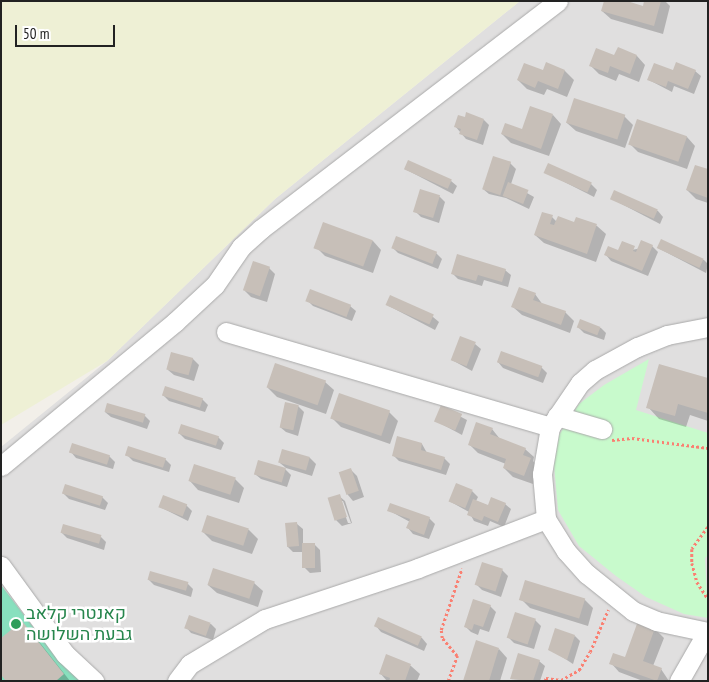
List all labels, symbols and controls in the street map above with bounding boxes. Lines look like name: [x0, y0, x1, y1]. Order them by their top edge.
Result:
scale bar: [18, 15, 118, 47]
text: 50 m: [23, 24, 49, 43]
place label: קאנטרי קלאב גבעת השלושה: [26, 603, 132, 646]
marker: קאנטרי קלאב גבעת השלושה: [10, 618, 22, 630]

